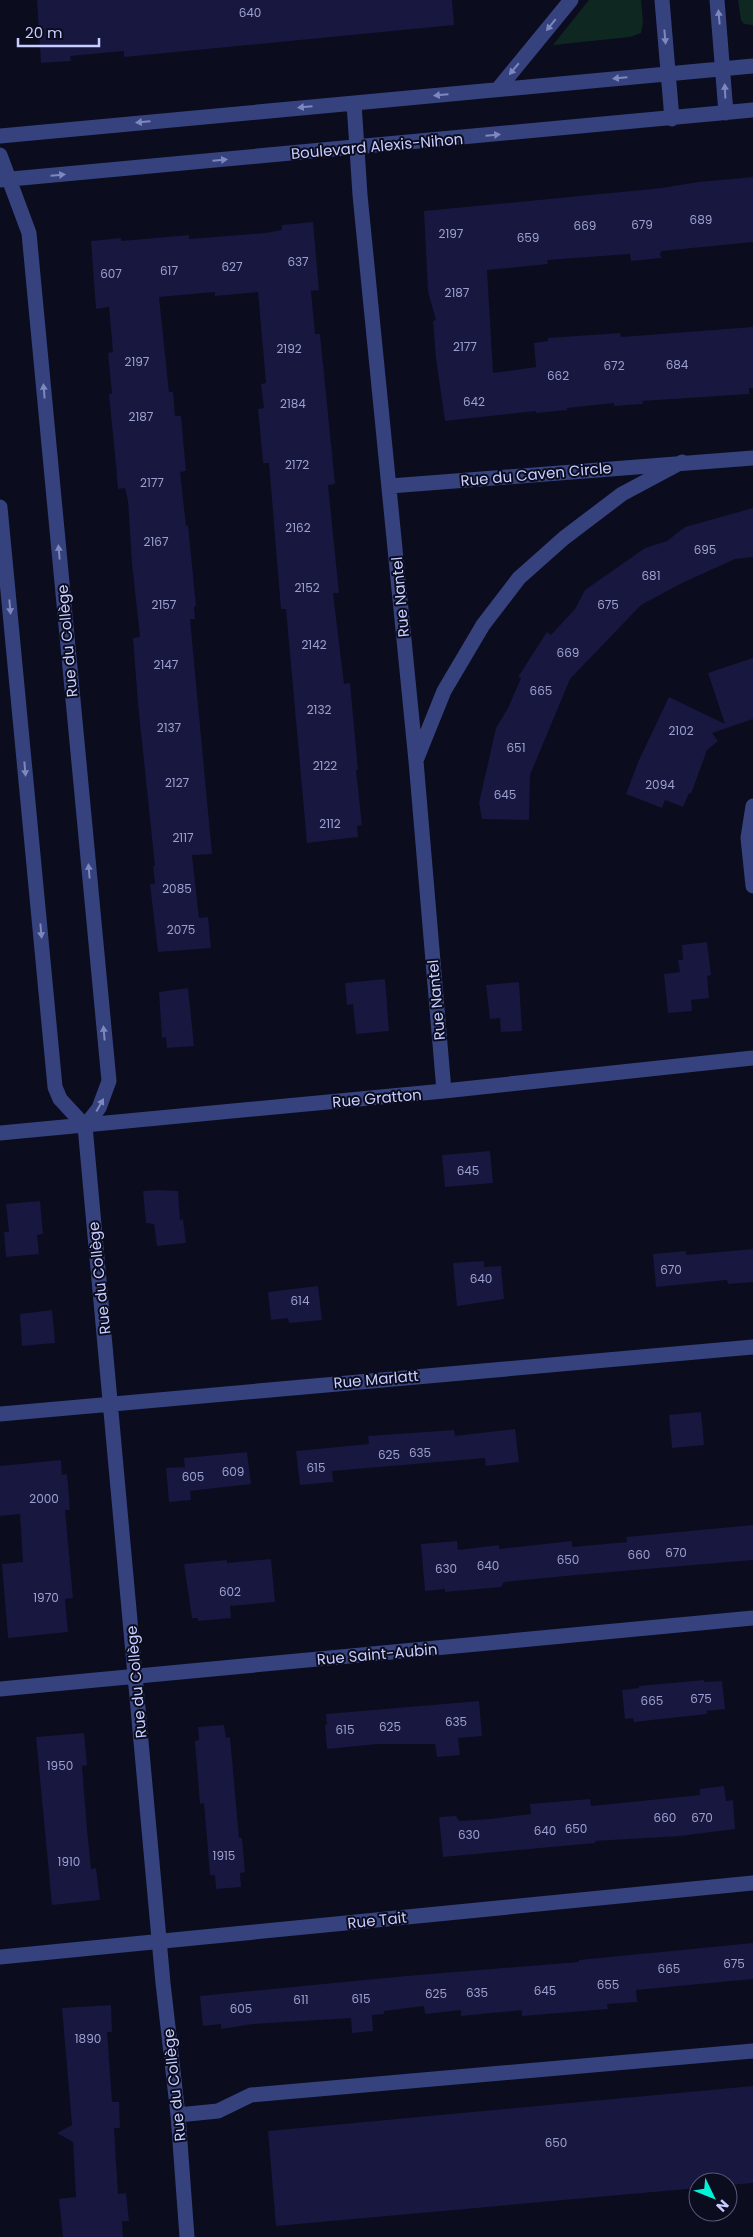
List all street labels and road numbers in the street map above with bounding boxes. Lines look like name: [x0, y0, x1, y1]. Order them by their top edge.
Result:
street label: Boulevard Alexis-Nihon: [290, 128, 464, 164]
street label: Rue du Caven Circle: [459, 457, 613, 491]
street label: Rue Nantel: [386, 556, 414, 638]
street label: Rue du Collège: [52, 584, 82, 698]
street label: Rue Nantel: [422, 959, 450, 1041]
street label: Rue Gratton: [331, 1084, 423, 1112]
street label: Rue du Collège: [83, 1221, 115, 1335]
street label: Rue Marlatt: [333, 1365, 419, 1393]
street label: Rue du Collège: [121, 1625, 151, 1739]
street label: Rue Saint-Aubin: [316, 1638, 438, 1670]
street label: Rue Tait: [346, 1906, 408, 1934]
street label: Rue du Collège: [158, 2028, 190, 2142]

